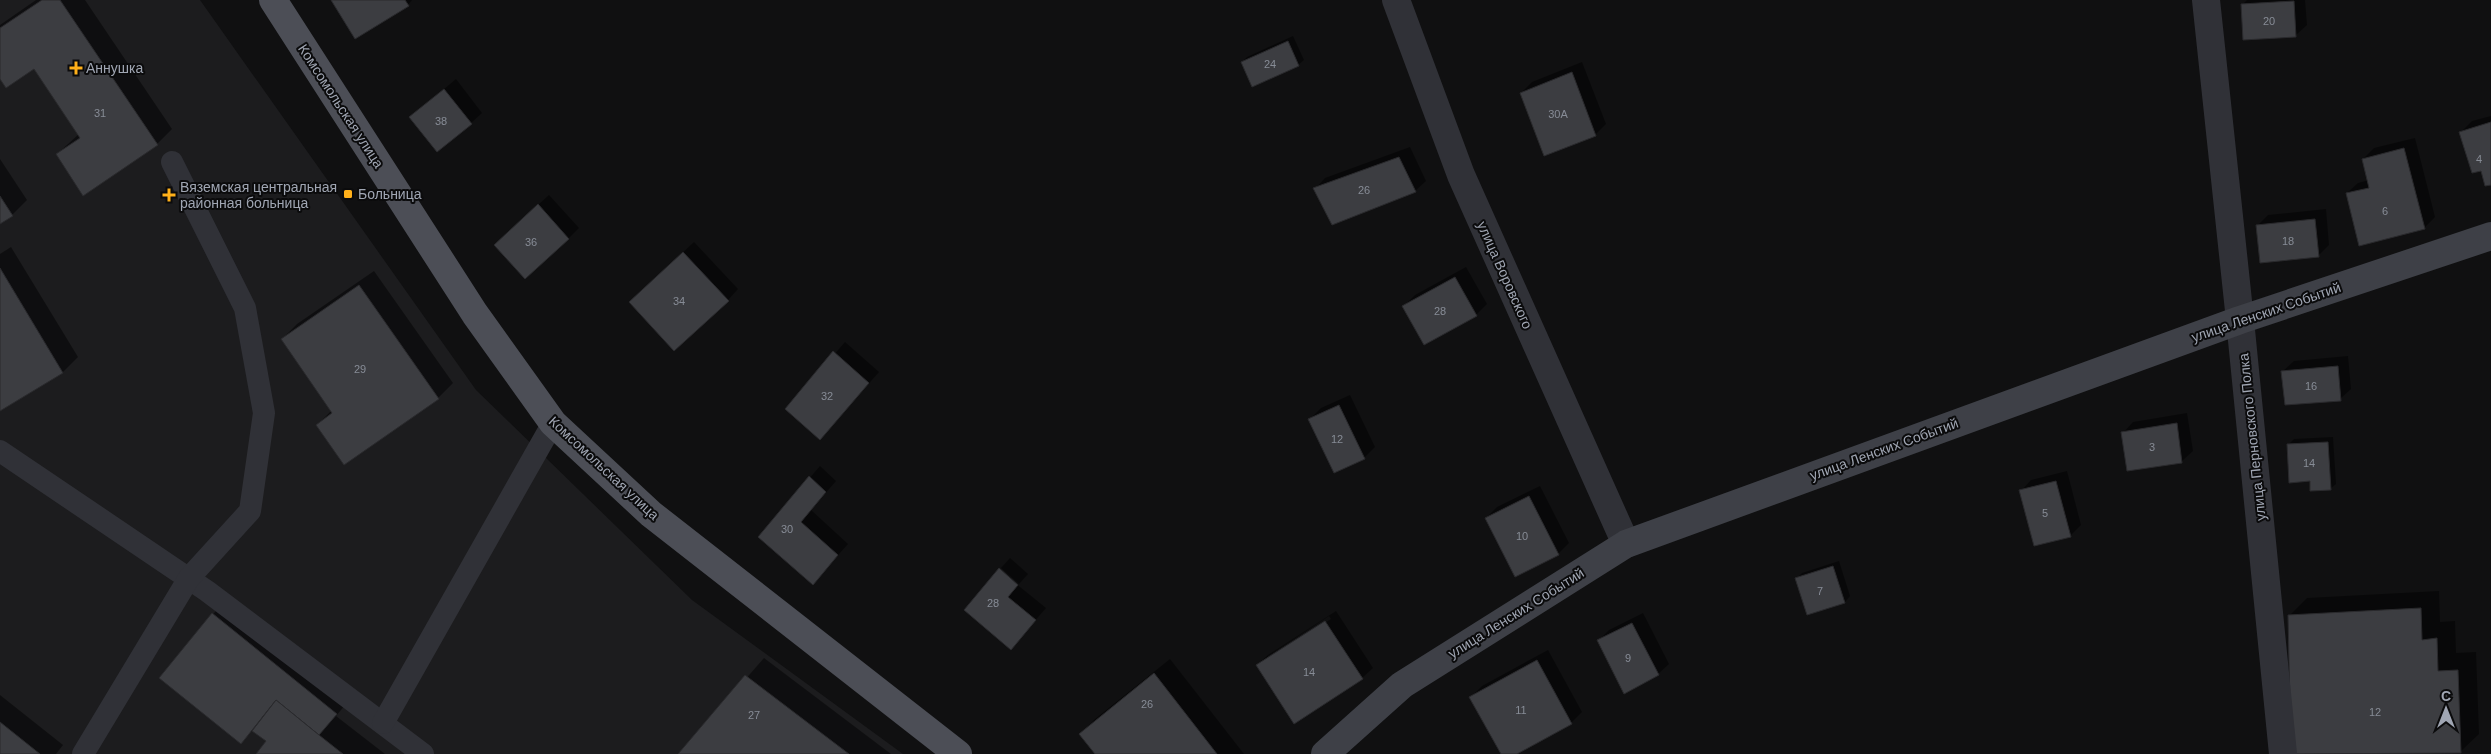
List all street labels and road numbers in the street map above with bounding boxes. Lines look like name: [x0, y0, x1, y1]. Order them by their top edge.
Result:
street label: Комсомольская улица: [295, 41, 387, 171]
street label: улица Воровского: [1474, 219, 1536, 331]
street label: улица Ленских Событий: [2189, 279, 2343, 345]
street label: улица Перновского Полка: [2235, 352, 2269, 522]
street label: Комсомольская улица: [546, 413, 662, 523]
street label: улица Ленских Событий: [1808, 415, 1960, 483]
street label: улица Ленских Событий: [1445, 565, 1587, 661]

